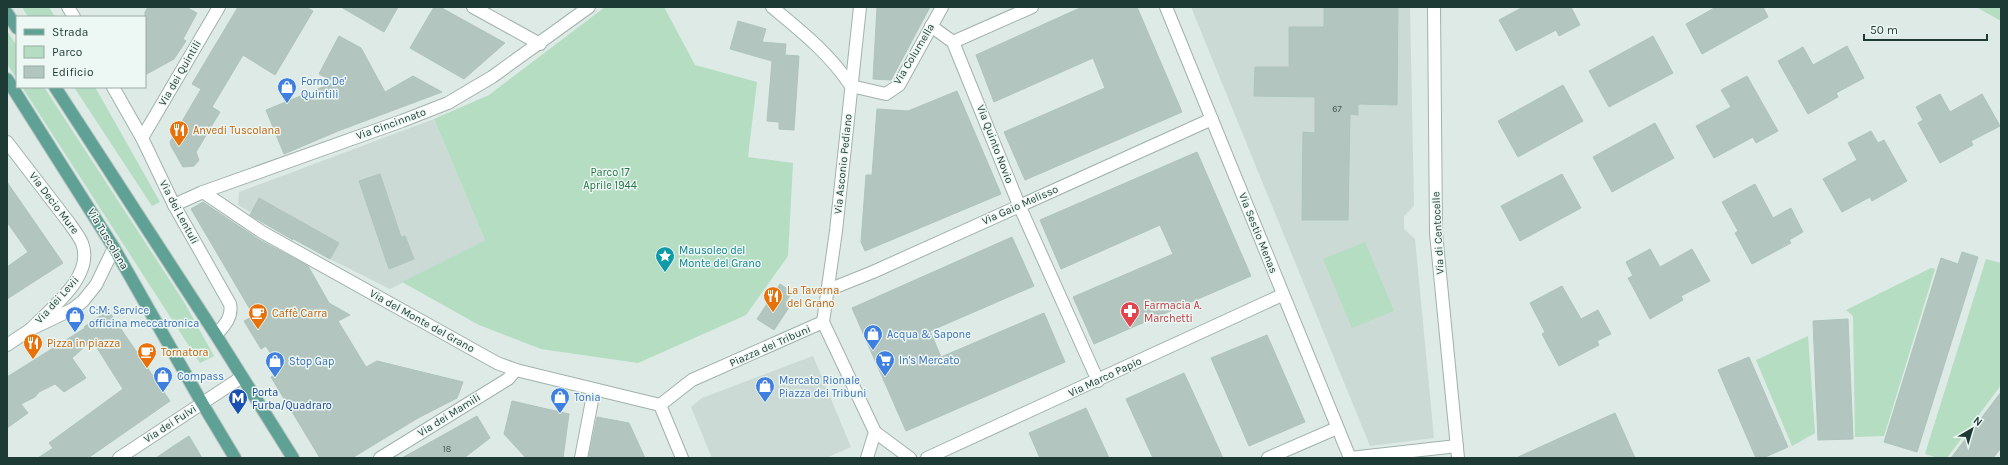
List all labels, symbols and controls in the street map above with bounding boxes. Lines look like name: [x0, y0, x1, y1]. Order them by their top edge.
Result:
legend: [16, 16, 146, 88]
scale bar: [1864, 16, 1987, 42]
street label: Via Columella: [891, 21, 937, 87]
text: 50 m: [1870, 23, 1898, 37]
text: Strada: [52, 25, 88, 39]
street label: Via dei Quintili: [156, 38, 204, 108]
text: Parco: [52, 45, 82, 59]
text: Edificio: [52, 65, 93, 79]
place label: Forno De' Quintili: [301, 75, 347, 101]
shop icon: Forno De' Quintili: [276, 76, 298, 104]
street label: Via Quinto Novio: [974, 103, 1016, 185]
house number: 67: [1332, 104, 1342, 114]
street label: Via Cincinnato: [354, 105, 428, 143]
street label: Via Asconio Pediano: [831, 113, 855, 215]
restaurant icon: Anvedi Tuscolana: [168, 119, 190, 147]
place label: Anvedi Tuscolana: [193, 124, 280, 137]
park label: Parco 17 Aprile 1944: [583, 166, 637, 192]
street label: Via Decio Mure: [26, 169, 82, 237]
street label: Via dei Lentuli: [157, 178, 201, 246]
street label: Via Gaio Melisso: [980, 182, 1060, 228]
street label: Via Sestio Menas: [1236, 191, 1280, 275]
street label: Via di Centocelle: [1429, 191, 1447, 275]
street label: Via Tuscolana: [85, 206, 131, 272]
place label: Mausoleo del Monte del Grano: [679, 244, 761, 270]
place icon: Mausoleo del Monte del Grano: [654, 245, 676, 273]
street label: Via dei Levii: [32, 274, 82, 326]
place label: La Taverna del Grano: [787, 284, 839, 310]
restaurant icon: La Taverna del Grano: [762, 285, 784, 313]
street label: Via del Monte del Grano: [367, 287, 477, 355]
place label: Farmacia A. Marchetti: [1144, 299, 1202, 325]
pharmacy icon: Farmacia A. Marchetti: [1119, 300, 1141, 328]
cafe icon: Caffè Carra: [247, 302, 269, 330]
place label: C:M: Service officina meccatronica: [89, 304, 199, 330]
shop icon: C:M: Service officina meccatronica: [64, 305, 86, 333]
place label: Caffè Carra: [272, 307, 327, 320]
street label: Piazza dei Tribuni: [727, 322, 813, 370]
shop icon: Acqua & Sapone: [862, 323, 884, 351]
place label: Acqua & Sapone: [887, 328, 971, 341]
restaurant icon: Pizza in piazza: [22, 332, 44, 360]
place label: Pizza in piazza: [47, 337, 120, 350]
cafe icon: Tornatora: [136, 341, 158, 369]
place label: Tornatora: [161, 346, 209, 359]
supermarket icon: In's Mercato: [874, 349, 896, 377]
shop icon: Stop Gap: [264, 350, 286, 378]
place label: In's Mercato: [899, 354, 959, 367]
street label: Via Marco Papio: [1066, 354, 1144, 400]
place label: Stop Gap: [289, 355, 334, 368]
shop icon: Compass: [152, 365, 174, 393]
place label: Compass: [177, 370, 224, 383]
place label: Mercato Rionale Piazza dei Tribuni: [779, 374, 867, 400]
shop icon: Mercato Rionale Piazza dei Tribuni: [754, 375, 776, 403]
place label: Porta Furba/Quadraro: [252, 386, 332, 412]
shop icon: Tonia: [549, 386, 571, 414]
metro station icon: Porta Furba/Quadraro: [227, 387, 249, 415]
street label: Via dei Mamili: [415, 391, 483, 439]
place label: Tonia: [574, 391, 601, 404]
street label: Via dei Fulvi: [141, 402, 199, 446]
north arrow: [1952, 409, 1992, 449]
text: N: [1971, 414, 1985, 429]
house number: 18: [443, 444, 452, 454]

